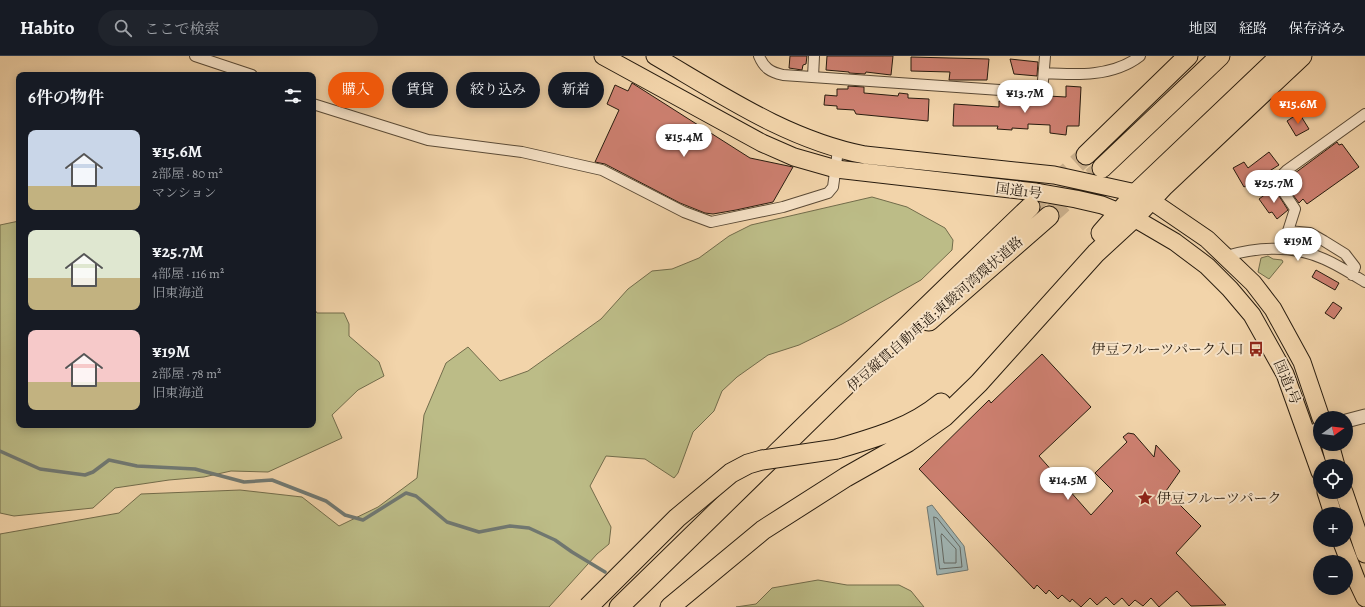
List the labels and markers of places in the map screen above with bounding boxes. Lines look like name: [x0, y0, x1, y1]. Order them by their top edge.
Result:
pin: ¥13.7M: [992, 80, 1058, 114]
pin: ¥15.6M: [1265, 91, 1331, 125]
pin: ¥15.4M: [651, 124, 717, 158]
pin: ¥25.7M: [1241, 170, 1307, 204]
pin: ¥19M: [1274, 228, 1322, 262]
place label: 伊豆フルーツパーク入口: [1091, 340, 1244, 359]
bus stop icon: 伊豆フルーツパーク入口: [1247, 340, 1265, 358]
pin: ¥14.5M: [1035, 467, 1101, 501]
place icon: 伊豆フルーツパーク: [1136, 489, 1154, 507]
place label: 伊豆フルーツパーク: [1157, 489, 1282, 508]

